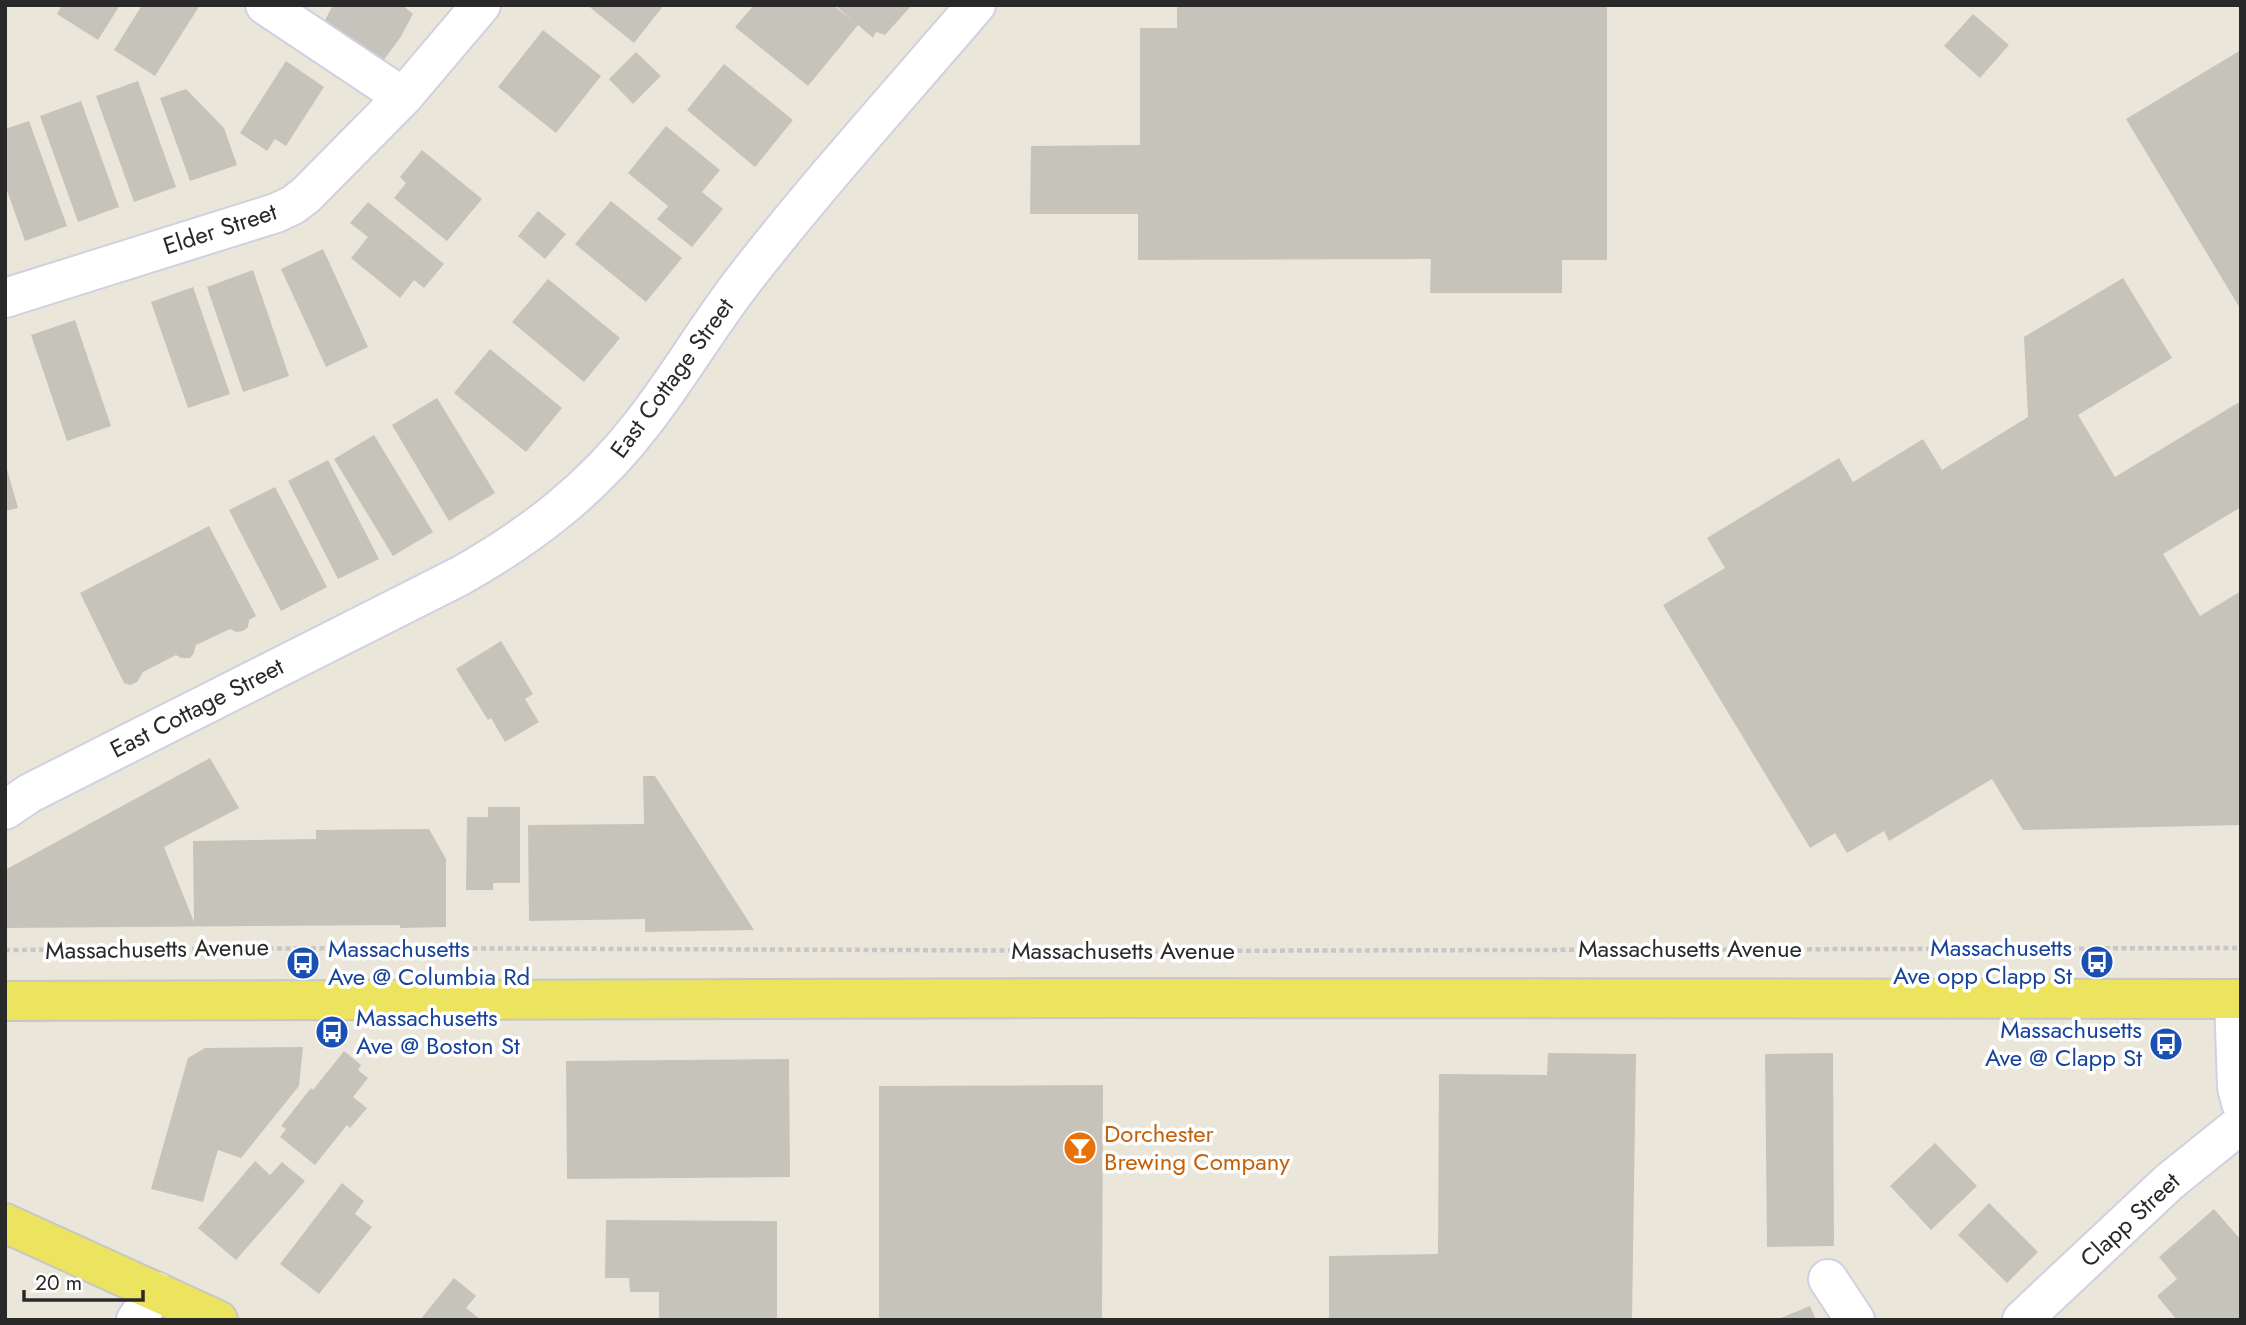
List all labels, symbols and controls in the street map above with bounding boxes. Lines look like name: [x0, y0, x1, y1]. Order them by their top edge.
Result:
street label: Elder Street: [159, 194, 281, 263]
street label: East Cottage Street: [601, 290, 742, 465]
street label: East Cottage Street: [104, 649, 290, 766]
street label: Massachusetts Avenue: [45, 929, 269, 968]
place label: Massachusetts Ave opp Clapp St: [1893, 930, 2072, 993]
place label: Massachusetts Ave @ Columbia Rd: [328, 931, 530, 994]
street label: Massachusetts Avenue: [1578, 931, 1802, 966]
street label: Massachusetts Avenue: [1011, 933, 1235, 968]
bus stop icon: Massachusetts Ave opp Clapp St: [2078, 943, 2116, 981]
bus stop icon: Massachusetts Ave @ Columbia Rd: [284, 944, 322, 982]
place label: Massachusetts Ave @ Boston St: [356, 1000, 520, 1063]
place label: Massachusetts Ave @ Clapp St: [1985, 1012, 2142, 1075]
bus stop icon: Massachusetts Ave @ Boston St: [313, 1013, 351, 1051]
bus stop icon: Massachusetts Ave @ Clapp St: [2147, 1025, 2185, 1063]
place label: Dorchester Brewing Company: [1104, 1116, 1290, 1179]
bar icon: Dorchester Brewing Company: [1061, 1129, 1099, 1167]
street label: Clapp Street: [2072, 1164, 2188, 1275]
scale bar: [24, 1258, 144, 1302]
text: 20 m: [35, 1268, 82, 1298]

